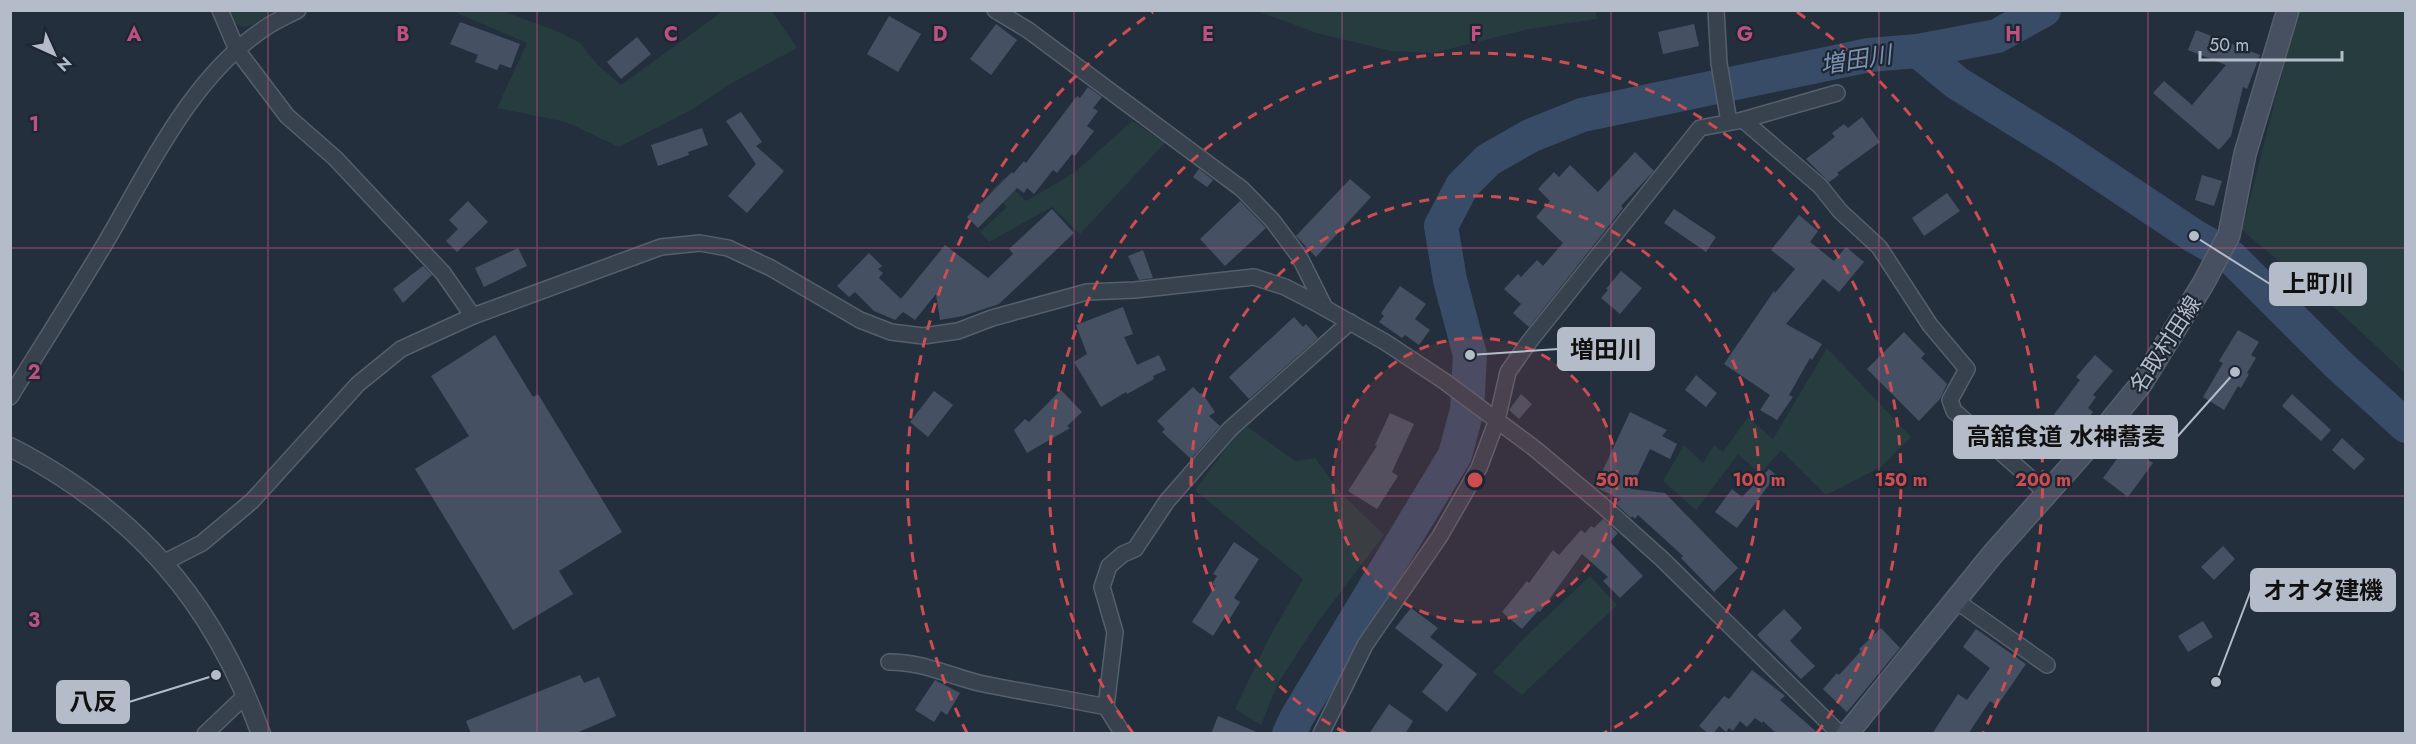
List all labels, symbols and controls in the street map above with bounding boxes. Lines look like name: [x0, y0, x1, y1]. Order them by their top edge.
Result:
text: A: [126, 20, 142, 49]
text: B: [396, 20, 410, 49]
text: C: [664, 20, 678, 49]
text: D: [933, 20, 947, 49]
text: E: [1202, 20, 1214, 49]
text: F: [1470, 20, 1482, 49]
text: G: [1737, 20, 1753, 49]
text: H: [2005, 20, 2021, 49]
north arrow: [24, 24, 84, 84]
scale bar: [2200, 24, 2342, 62]
text: 50 m: [2209, 32, 2249, 58]
water label: 増田川: [1818, 36, 1897, 82]
text: N: [52, 52, 77, 77]
text: 1: [29, 110, 39, 139]
callout: 上町川: [2270, 263, 2366, 305]
text: 上町川: [2282, 266, 2354, 301]
street label: 名取村田線: [2122, 289, 2208, 399]
callout: 増田川: [1558, 328, 1654, 370]
text: 増田川: [1570, 332, 1642, 367]
text: 2: [27, 358, 41, 387]
callout: 高舘食道 水神蕎麦: [1954, 416, 2177, 458]
text: 高舘食道 水神蕎麦: [1966, 419, 2166, 454]
text: 50 m: [1595, 467, 1639, 493]
text: 100 m: [1732, 467, 1786, 493]
text: 150 m: [1875, 467, 1927, 493]
text: 200 m: [2015, 467, 2071, 493]
centre of rings: [1465, 470, 1485, 490]
callout: オオタ建機: [2251, 569, 2395, 611]
text: オオタ建機: [2263, 573, 2383, 608]
text: 3: [28, 606, 40, 635]
callout: 八反: [57, 681, 129, 723]
text: 八反: [69, 684, 117, 719]

